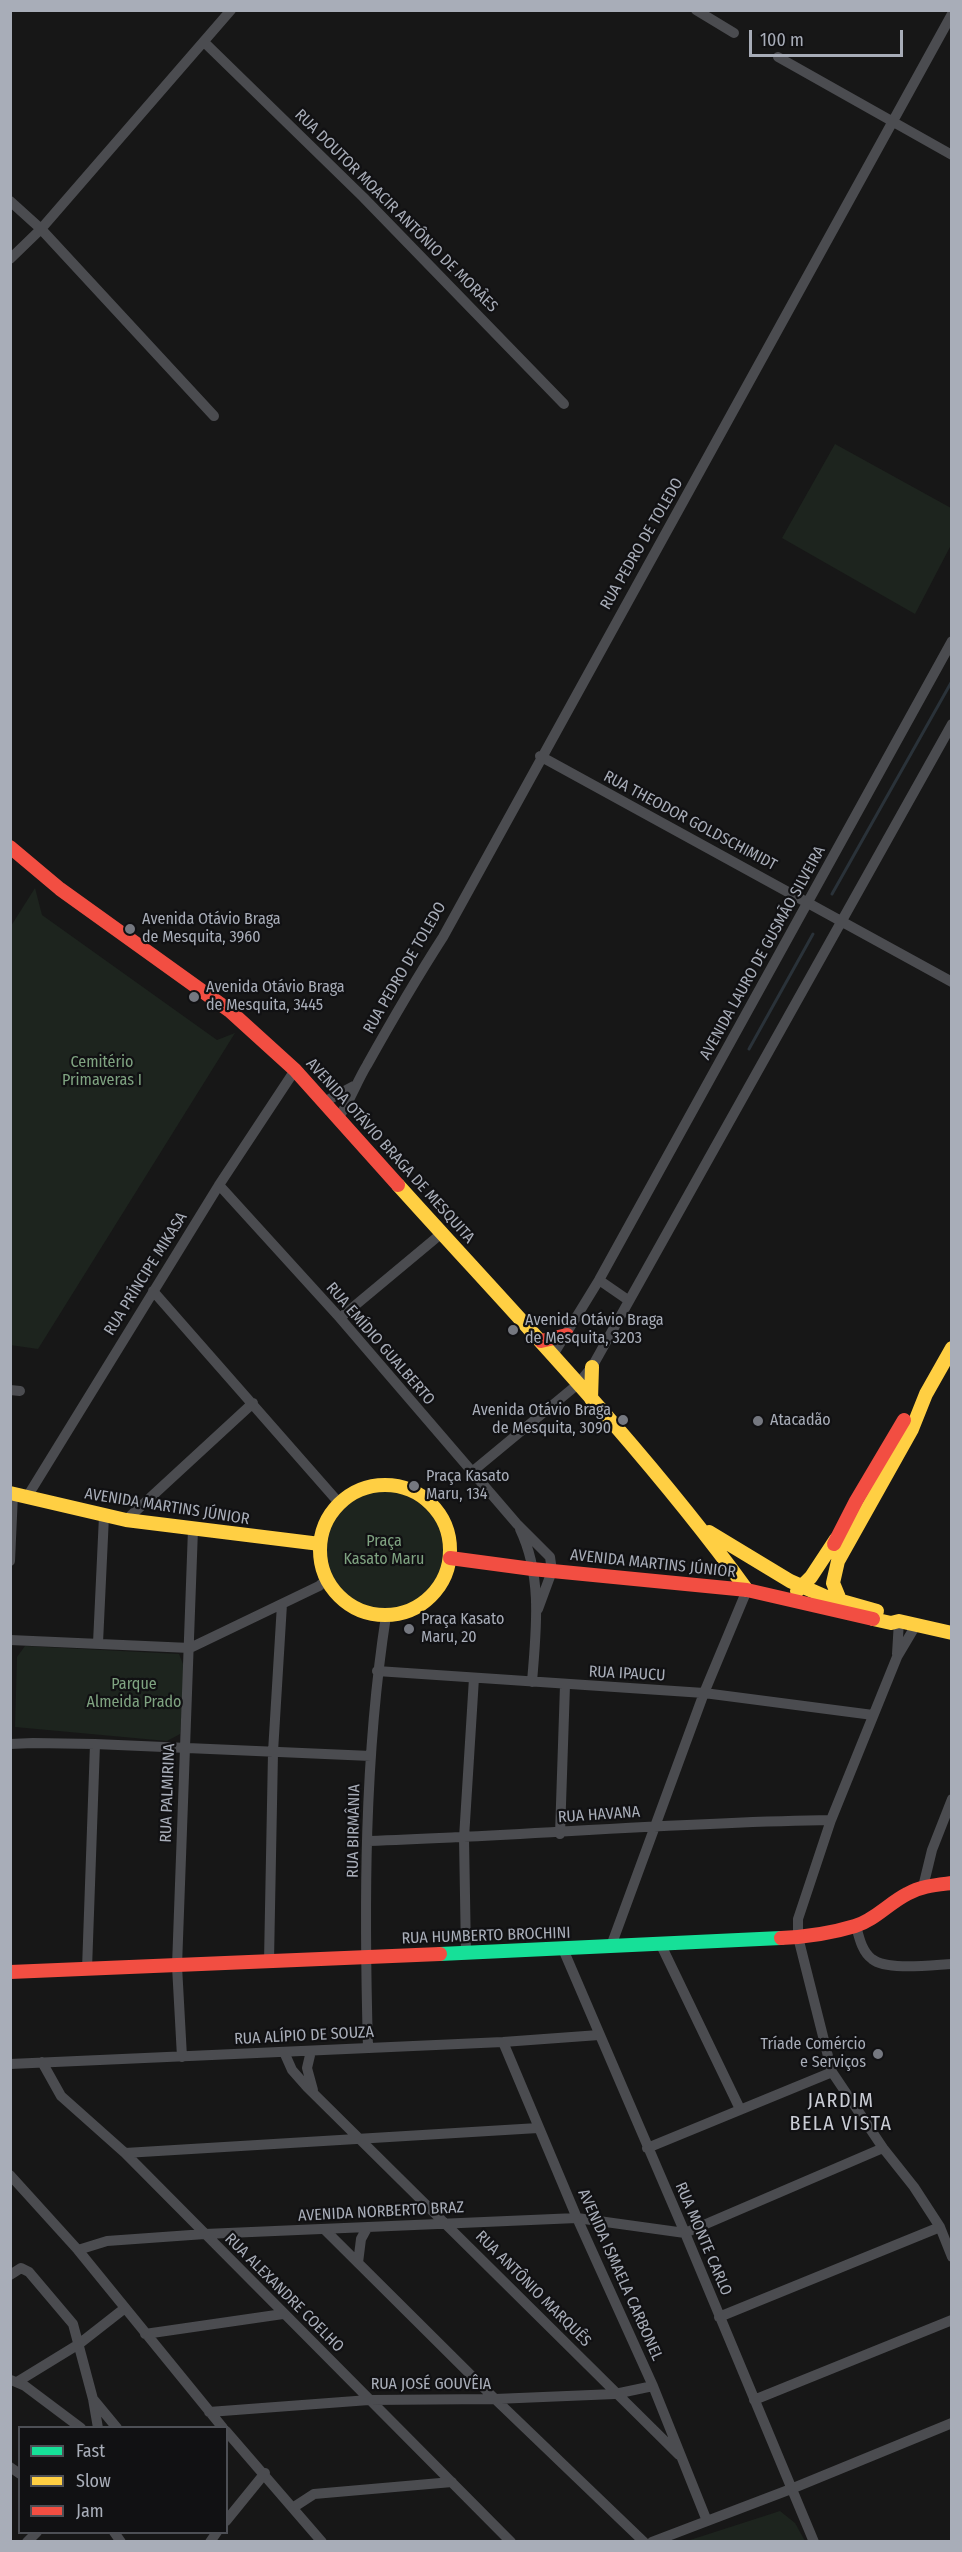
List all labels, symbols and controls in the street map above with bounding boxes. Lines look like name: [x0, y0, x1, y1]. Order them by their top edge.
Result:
scale bar: [752, 18, 906, 56]
text: 100 m: [760, 29, 804, 51]
street label: RUA DOUTOR MOACIR ANTÔNIO DE MORÂES: [290, 105, 502, 317]
street label: RUA PEDRO DE TOLEDO: [596, 475, 688, 613]
street label: RUA THEODOR GOLDSCHIMIDT: [600, 767, 780, 875]
street label: AVENIDA LAURO DE GUSMÃO SILVEIRA: [696, 843, 830, 1063]
street label: RUA PEDRO DE TOLEDO: [359, 899, 451, 1037]
place label: Avenida Otávio Braga de Mesquita, 3960: [142, 910, 281, 948]
marker: Avenida Otávio Braga de Mesquita, 3960: [123, 922, 137, 936]
place label: Avenida Otávio Braga de Mesquita, 3445: [206, 978, 345, 1016]
marker: Avenida Otávio Braga de Mesquita, 3445: [187, 990, 201, 1004]
park label: Cemitério Primaveras I: [62, 1053, 142, 1091]
street label: AVENIDA OTÁVIO BRAGA DE MESQUITA: [302, 1054, 478, 1248]
street label: RUA PRÍNCIPE MIKASA: [100, 1209, 192, 1339]
street label: RUA EMÍDIO GUALBERTO: [322, 1279, 438, 1409]
place label: Avenida Otávio Braga de Mesquita, 3203: [525, 1311, 664, 1349]
marker: Avenida Otávio Braga de Mesquita, 3203: [506, 1323, 520, 1337]
place label: Avenida Otávio Braga de Mesquita, 3090: [472, 1401, 611, 1439]
place label: Atacadão: [770, 1411, 831, 1431]
marker: Avenida Otávio Braga de Mesquita, 3090: [616, 1413, 630, 1427]
marker: Atacadão: [751, 1414, 765, 1428]
place label: Praça Kasato Maru, 134: [426, 1467, 509, 1505]
marker: Praça Kasato Maru, 134: [407, 1479, 421, 1493]
street label: AVENIDA MARTINS JÚNIOR: [83, 1484, 251, 1530]
park label: Praça Kasato Maru: [344, 1532, 424, 1570]
street label: AVENIDA MARTINS JÚNIOR: [569, 1546, 737, 1582]
place label: Praça Kasato Maru, 20: [421, 1610, 504, 1648]
marker: Praça Kasato Maru, 20: [402, 1622, 416, 1636]
street label: RUA IPAUCU: [588, 1662, 666, 1686]
park label: Parque Almeida Prado: [86, 1675, 182, 1713]
street label: RUA PALMIRINA: [157, 1743, 179, 1843]
street label: RUA BIRMÂNIA: [344, 1784, 364, 1878]
street label: RUA HAVANA: [557, 1803, 641, 1827]
street label: RUA HUMBERTO BROCHINI: [401, 1923, 571, 1949]
street label: RUA ALÍPIO DE SOUZA: [234, 2023, 374, 2049]
place label: Tríade Comércio e Serviços: [761, 2035, 866, 2073]
marker: Tríade Comércio e Serviços: [871, 2047, 885, 2061]
district label: JARDIM BELA VISTA: [789, 2089, 893, 2136]
street label: RUA MONTE CARLO: [670, 2179, 736, 2299]
street label: AVENIDA ISMAELA CARBONEL: [573, 2186, 667, 2364]
street label: AVENIDA NORBERTO BRAZ: [297, 2198, 465, 2226]
street label: RUA ANTÔNIO MARQUÊS: [471, 2227, 595, 2351]
street label: RUA ALEXANDRE COELHO: [220, 2229, 348, 2357]
street label: RUA JOSÉ GOUVÊIA: [371, 2375, 491, 2395]
legend: [18, 2426, 228, 2534]
text: Fast: [76, 2440, 105, 2462]
text: Slow: [76, 2470, 111, 2492]
text: Jam: [76, 2500, 104, 2522]

